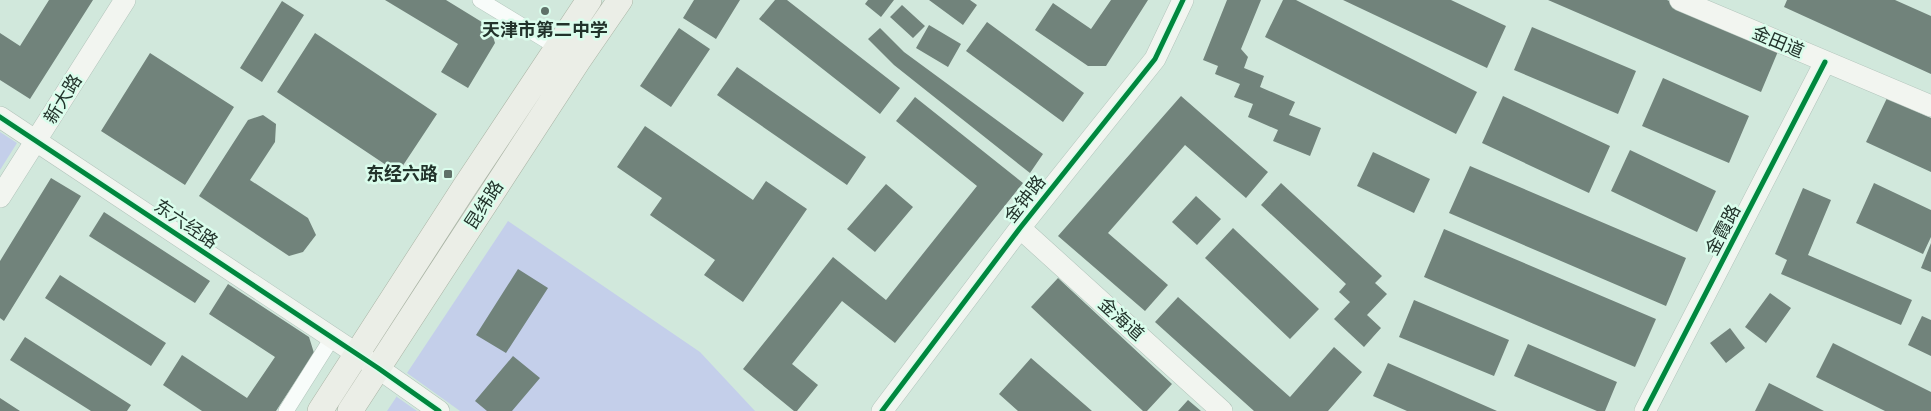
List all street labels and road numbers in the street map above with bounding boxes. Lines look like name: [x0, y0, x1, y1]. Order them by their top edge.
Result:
street label: 金田道: [1749, 21, 1807, 63]
street label: 新大路: [39, 70, 87, 128]
street label: 金钟路: [1000, 171, 1050, 227]
street label: 昆纬路: [460, 176, 508, 234]
street label: 东六经路: [150, 195, 222, 253]
street label: 金霞路: [1701, 201, 1745, 259]
street label: 金海道: [1094, 293, 1148, 345]

